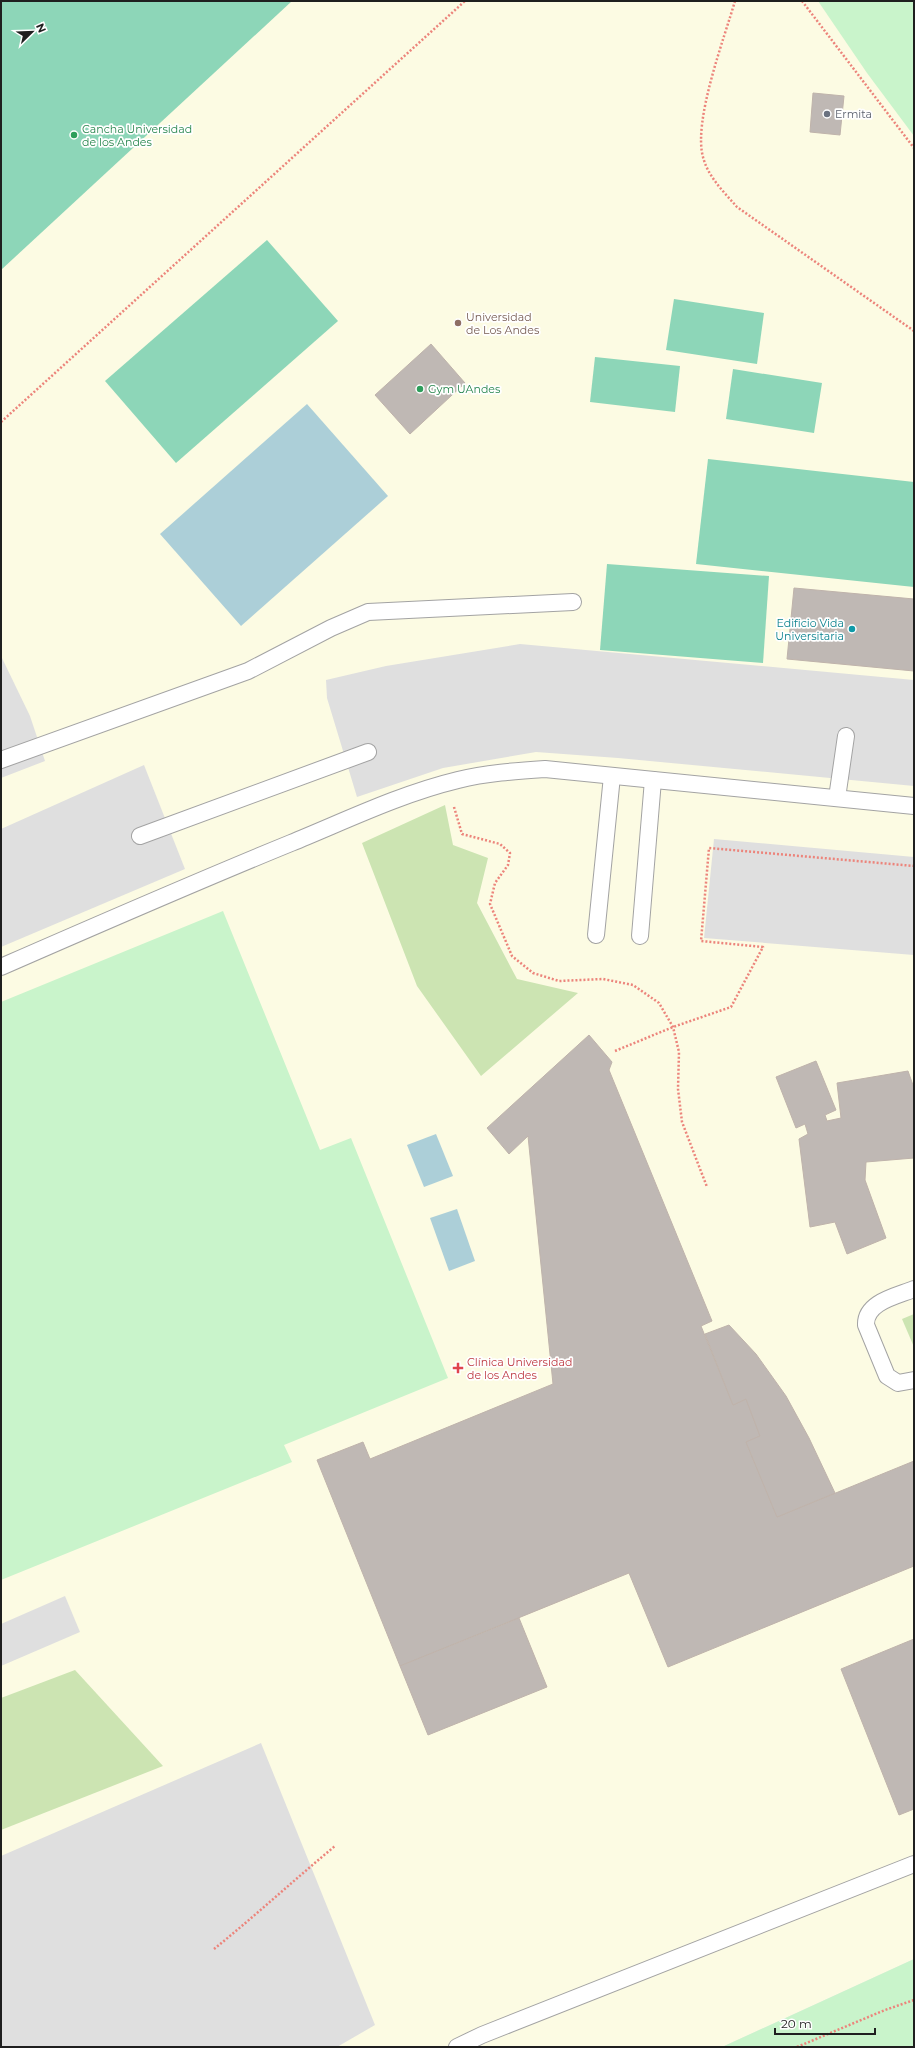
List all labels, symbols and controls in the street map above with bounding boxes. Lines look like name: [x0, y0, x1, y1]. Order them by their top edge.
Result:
north arrow: [12, 12, 52, 52]
text: N: [33, 21, 49, 35]
place label: Ermita: [835, 107, 872, 121]
marker: Ermita: [822, 109, 832, 119]
place label: Cancha Universidad de los Andes: [82, 122, 192, 149]
marker: Cancha Universidad de los Andes: [69, 130, 79, 140]
place label: Universidad de Los Andes: [466, 310, 540, 337]
marker: Universidad de Los Andes: [453, 318, 463, 328]
place label: Gym UAndes: [428, 382, 501, 396]
marker: Gym UAndes: [415, 384, 425, 394]
place label: Edificio Vida Universitaria: [775, 616, 844, 643]
marker: Edificio Vida Universitaria: [847, 624, 857, 634]
place label: Clínica Universidad de los Andes: [467, 1355, 572, 1382]
marker: Clínica Universidad de los Andes: [452, 1362, 464, 1374]
scale bar: [775, 2010, 875, 2036]
text: 20 m: [781, 2016, 812, 2031]

